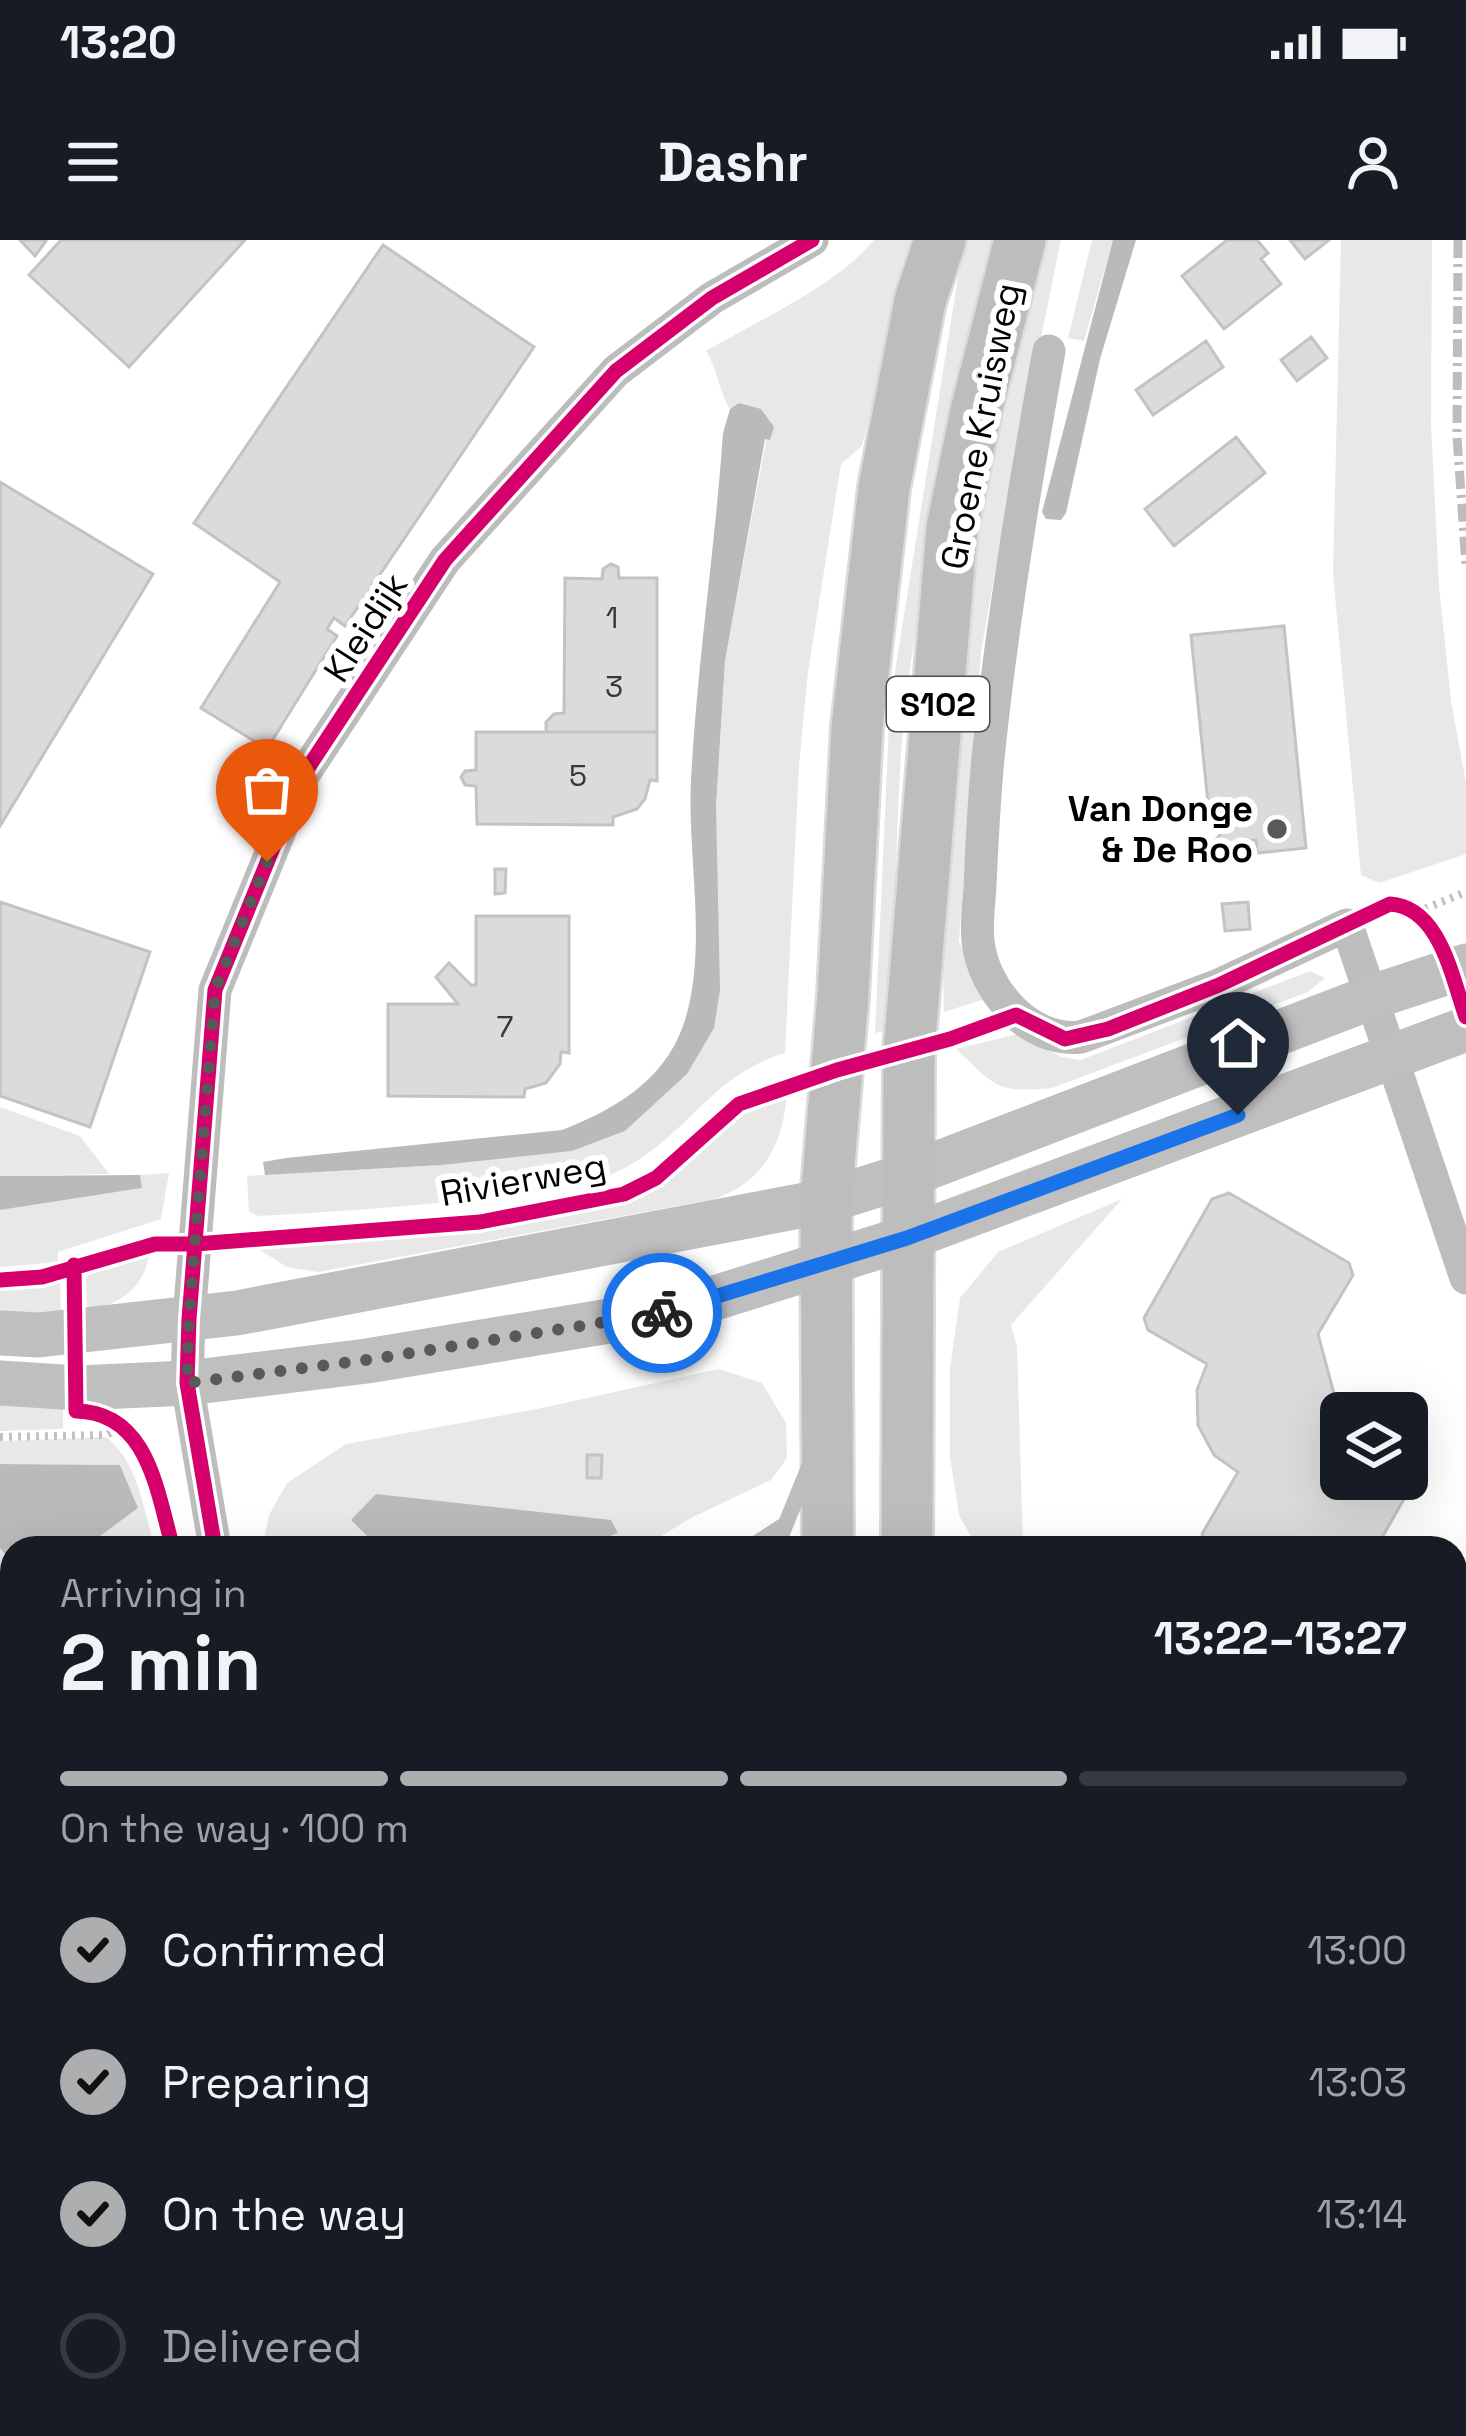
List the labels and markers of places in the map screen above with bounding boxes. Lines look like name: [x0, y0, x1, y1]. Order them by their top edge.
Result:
pin: [216, 739, 318, 862]
place label: Van Donge & De Roo: [1068, 786, 1253, 873]
marker: Van Donge & De Roo: [1264, 816, 1290, 842]
pin: [1187, 992, 1289, 1115]

